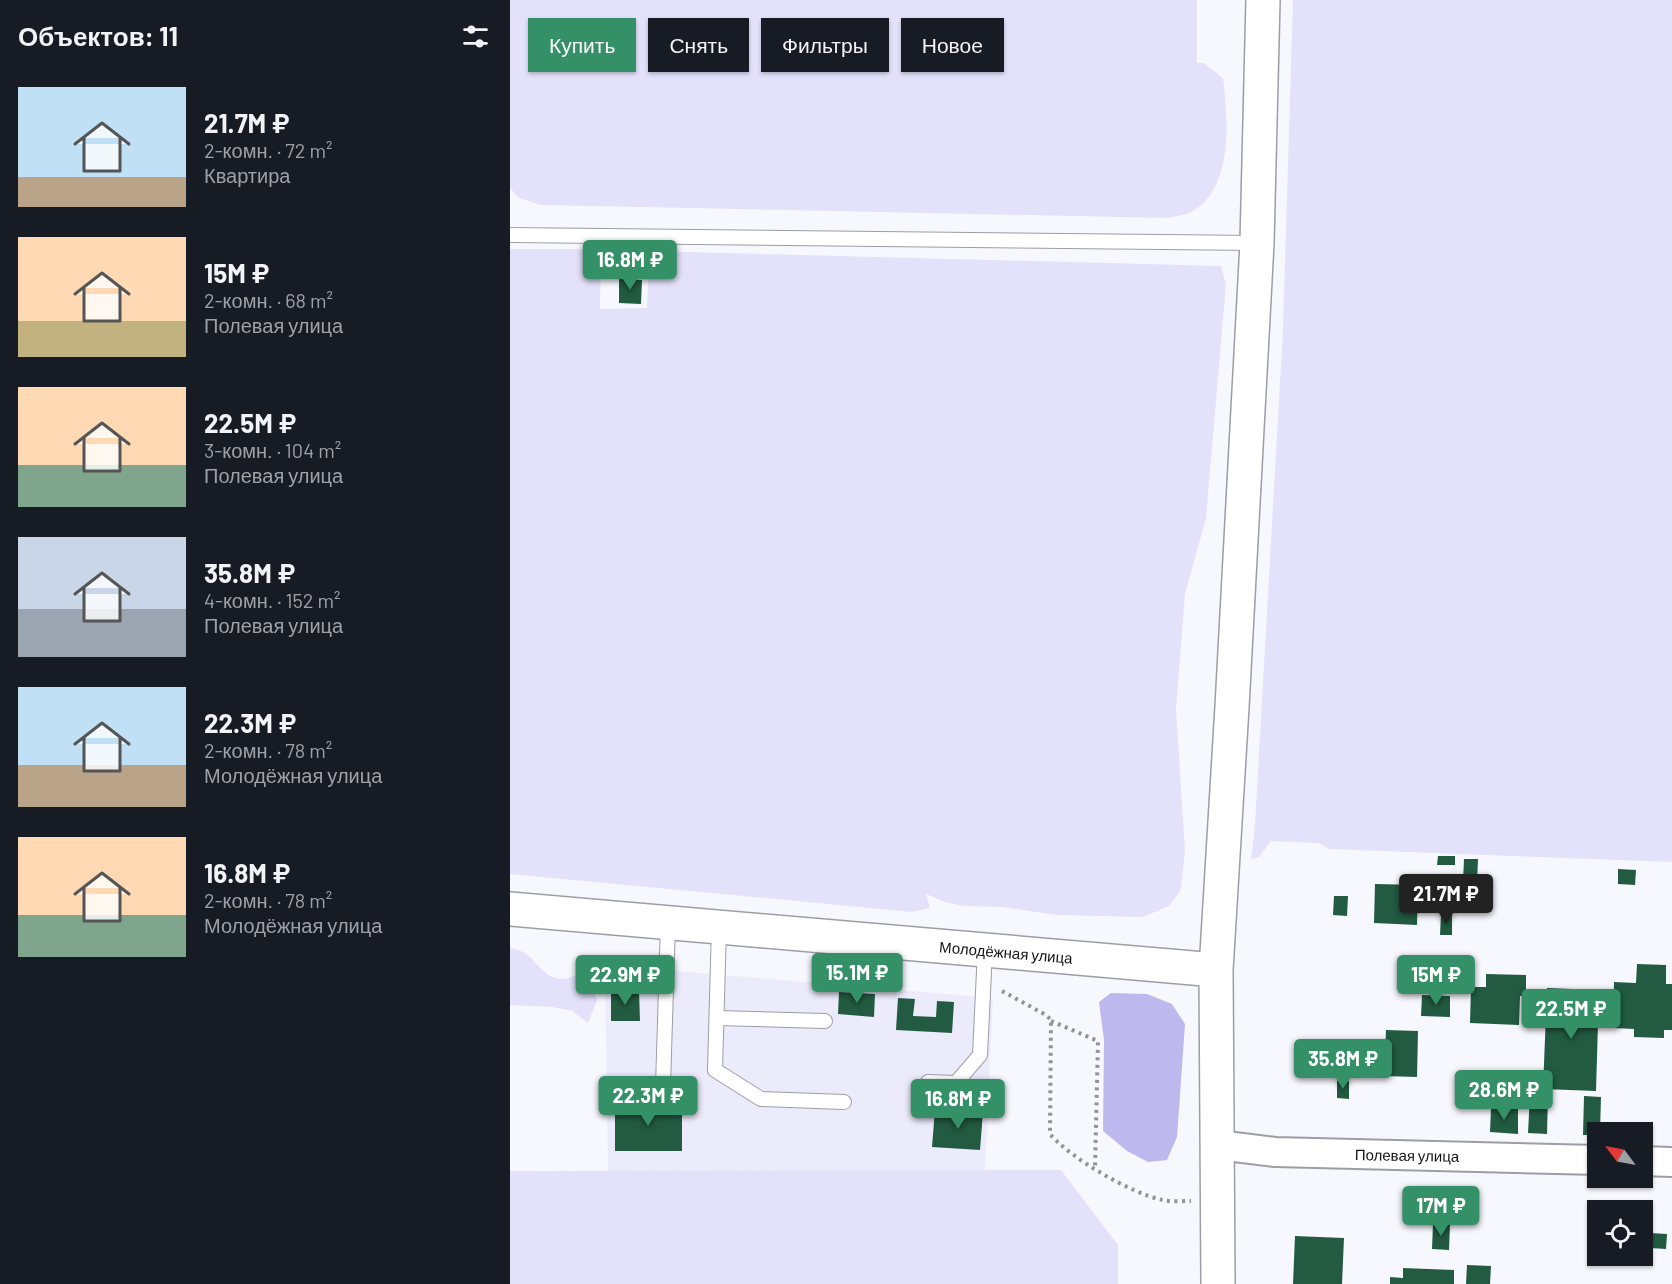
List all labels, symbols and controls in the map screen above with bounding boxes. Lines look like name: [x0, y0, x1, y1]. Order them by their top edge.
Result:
chip: Купить: [528, 18, 636, 72]
chip: Снять: [648, 18, 749, 72]
chip: Фильтры: [761, 18, 889, 72]
chip: Новое: [901, 18, 1004, 72]
text: Объектов: 11: [18, 20, 178, 51]
icon: filters: [459, 20, 492, 53]
text: 21.7M ₽: [204, 107, 290, 138]
icon: home: [66, 111, 138, 183]
text: 2-комн. · 72 m²: [204, 138, 333, 162]
text: Квартира: [204, 163, 290, 187]
pin: 16.8M ₽: [575, 240, 685, 291]
text: 16.8M ₽: [597, 247, 663, 271]
text: 15M ₽: [204, 257, 269, 288]
icon: home: [66, 261, 138, 333]
text: 2-комн. · 68 m²: [204, 288, 333, 312]
text: Полевая улица: [204, 313, 343, 337]
text: 22.5M ₽: [204, 407, 296, 438]
icon: home: [66, 411, 138, 483]
text: 3-комн. · 104 m²: [204, 438, 341, 462]
text: Полевая улица: [204, 463, 343, 487]
text: 35.8M ₽: [204, 557, 295, 588]
icon: home: [66, 561, 138, 633]
text: 4-комн. · 152 m²: [204, 588, 341, 612]
text: Полевая улица: [204, 613, 343, 637]
text: 22.3M ₽: [204, 707, 296, 738]
icon: home: [66, 711, 138, 783]
text: 2-комн. · 78 m²: [204, 738, 332, 762]
text: Молодёжная улица: [204, 763, 382, 787]
text: 16.8M ₽: [204, 857, 290, 888]
icon: home: [66, 861, 138, 933]
pin: 21.7M ₽: [1391, 874, 1501, 925]
text: 21.7M ₽: [1413, 881, 1479, 905]
text: 2-комн. · 78 m²: [204, 888, 332, 912]
text: Молодёжная улица: [204, 913, 382, 937]
street label: Молодёжная улица: [939, 937, 1074, 967]
pin: 15.1M ₽: [802, 953, 912, 1004]
pin: 22.9M ₽: [570, 955, 680, 1006]
pin: 15M ₽: [1394, 955, 1478, 1006]
text: 15.1M ₽: [826, 960, 888, 984]
text: 22.9M ₽: [590, 962, 660, 986]
text: 15M ₽: [1411, 962, 1461, 986]
pin: 22.5M ₽: [1516, 989, 1626, 1040]
text: 22.5M ₽: [1536, 996, 1606, 1020]
pin: 35.8M ₽: [1288, 1039, 1398, 1090]
text: 35.8M ₽: [1308, 1046, 1378, 1070]
pin: 28.6M ₽: [1449, 1070, 1559, 1121]
pin: 22.3M ₽: [593, 1076, 703, 1127]
text: 28.6M ₽: [1469, 1077, 1539, 1101]
pin: 16.8M ₽: [903, 1079, 1013, 1130]
text: 22.3M ₽: [613, 1083, 683, 1107]
text: 16.8M ₽: [925, 1086, 991, 1110]
north arrow: [1587, 1122, 1653, 1188]
map controls: [1587, 1122, 1653, 1266]
street label: Полевая улица: [1355, 1145, 1460, 1165]
pin: 17M ₽: [1399, 1186, 1483, 1237]
text: 17M ₽: [1416, 1193, 1466, 1217]
button: locate: [1587, 1200, 1653, 1266]

